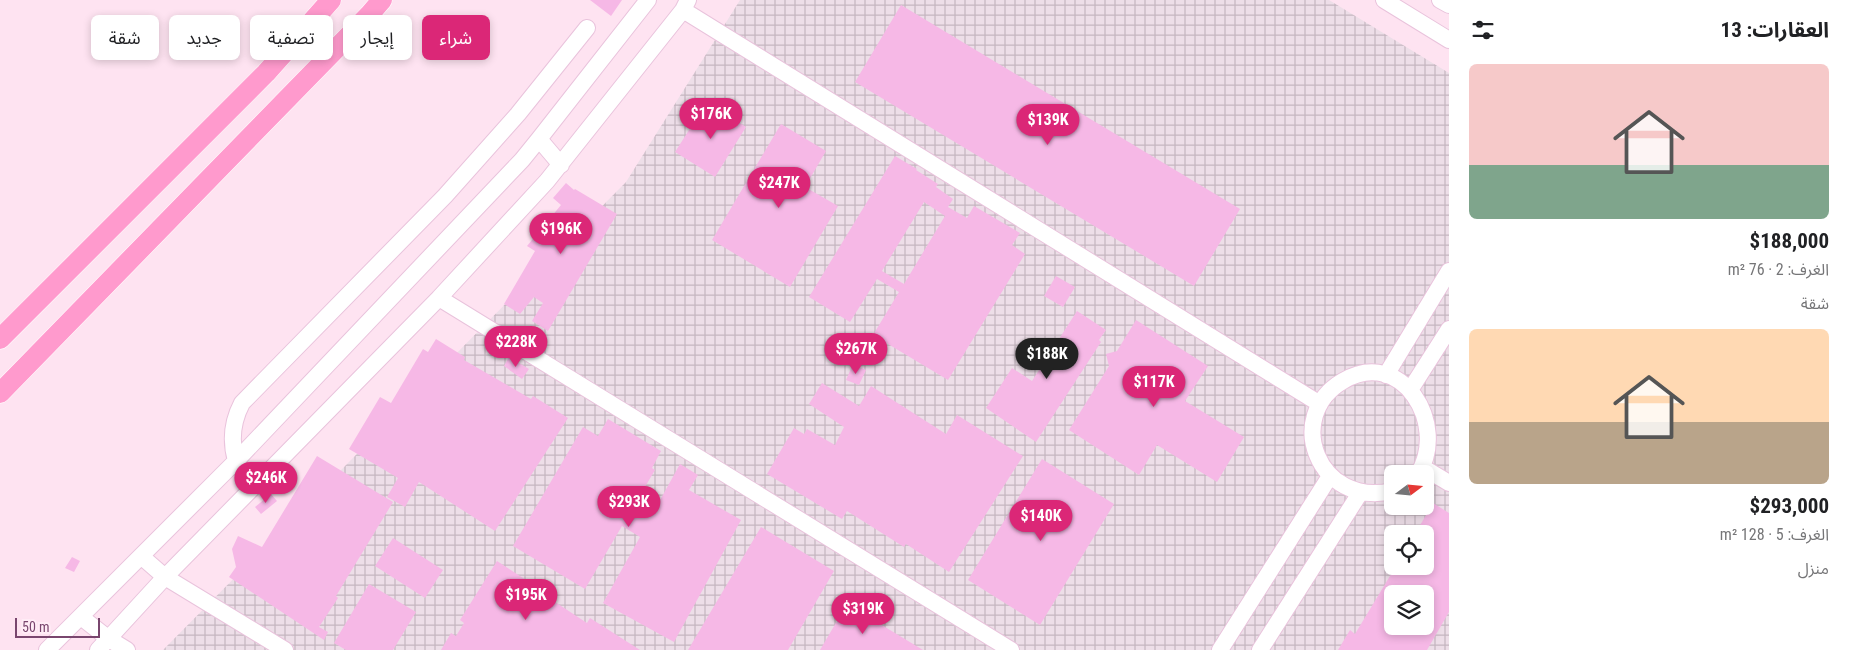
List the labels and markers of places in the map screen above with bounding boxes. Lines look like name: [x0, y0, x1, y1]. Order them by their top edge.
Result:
pin: $176K: [676, 98, 746, 140]
pin: $139K: [1013, 104, 1083, 146]
pin: $247K: [744, 166, 814, 209]
pin: $196K: [526, 212, 596, 255]
pin: $228K: [481, 326, 551, 368]
pin: $267K: [821, 332, 891, 375]
pin: $188K: [1012, 338, 1082, 380]
pin: $117K: [1119, 366, 1189, 408]
pin: $246K: [231, 462, 301, 504]
pin: $293K: [594, 486, 664, 528]
pin: $140K: [1006, 500, 1076, 542]
pin: $195K: [491, 578, 561, 621]
pin: $319K: [828, 592, 898, 635]

